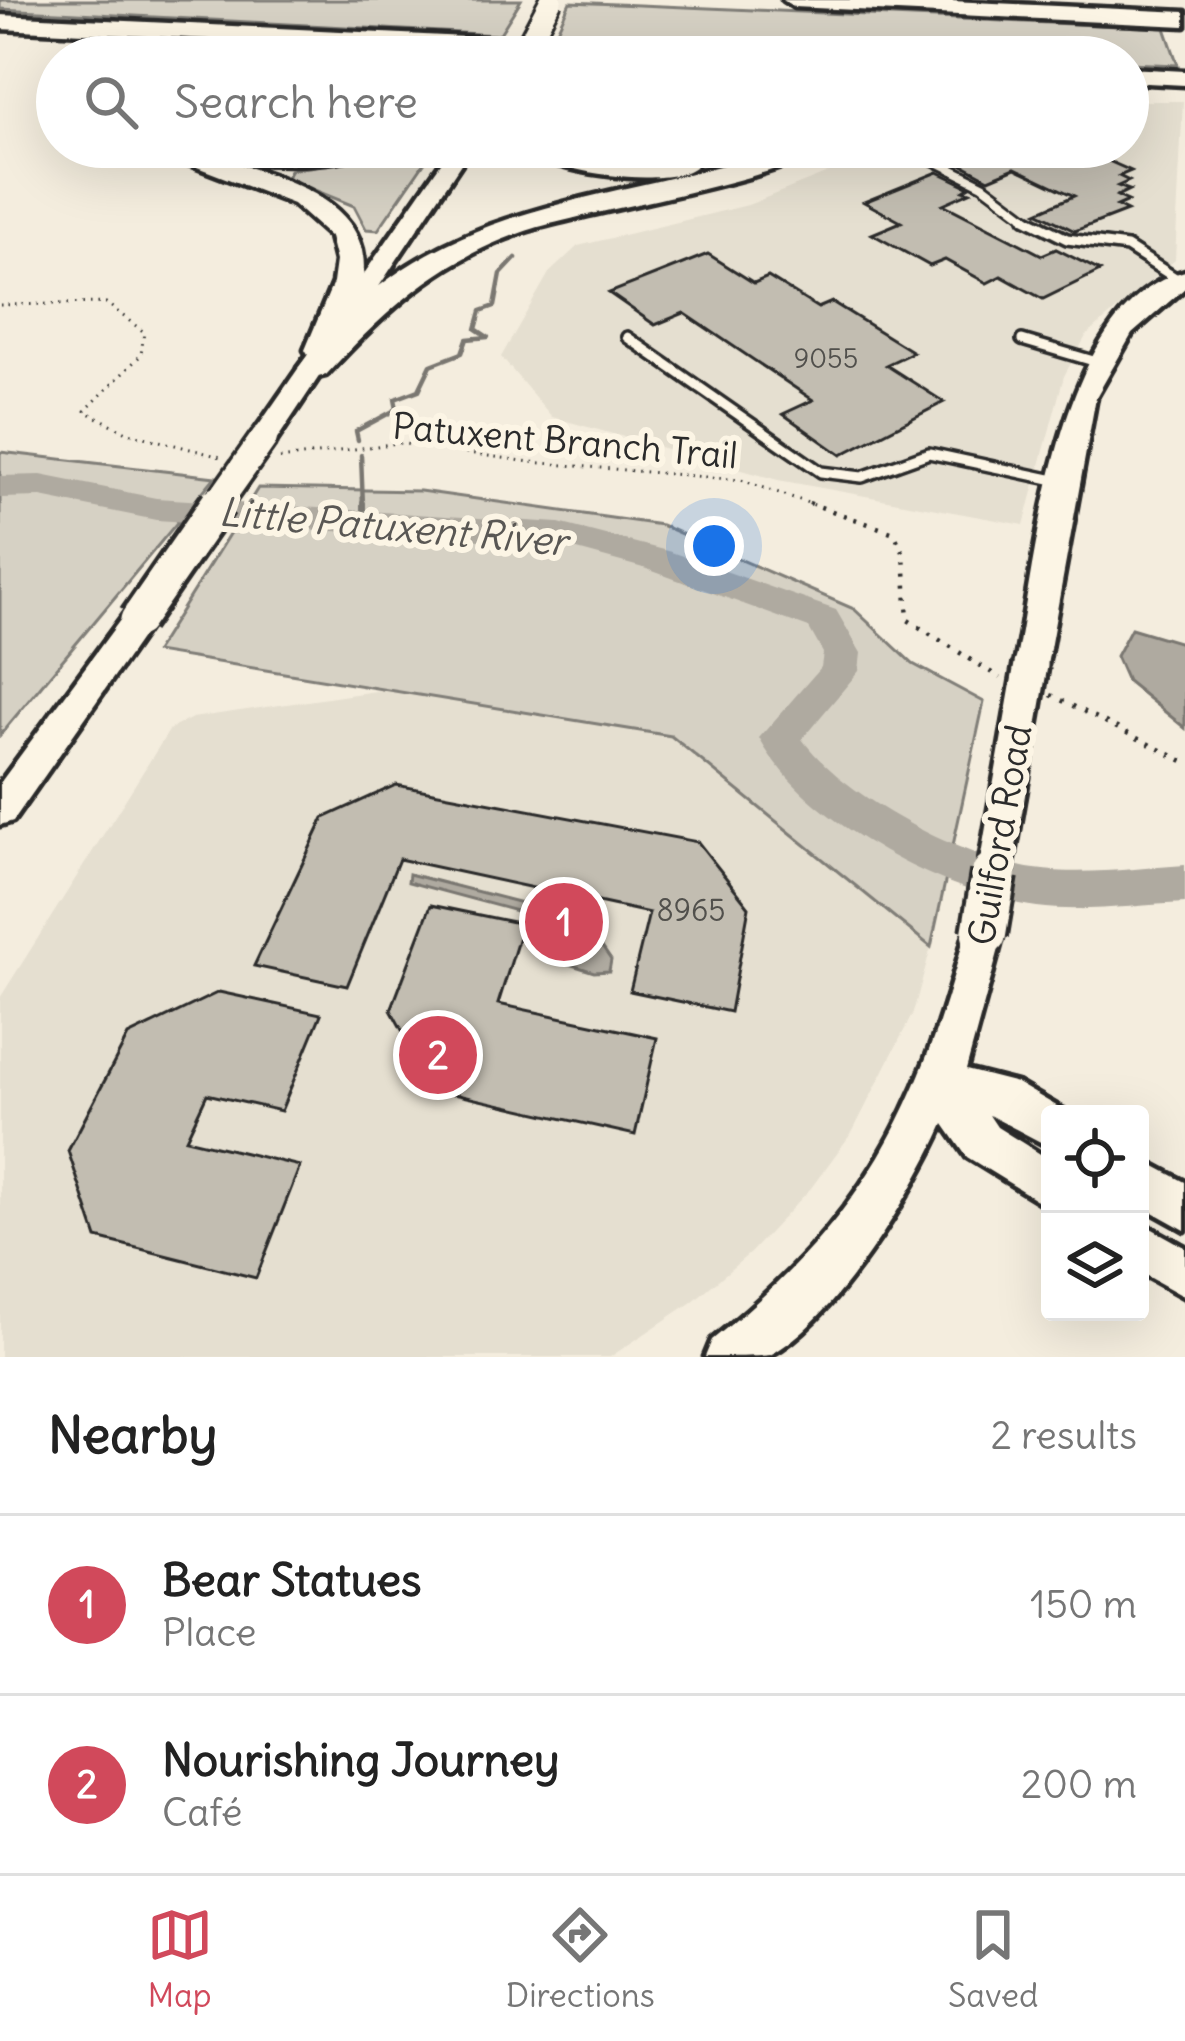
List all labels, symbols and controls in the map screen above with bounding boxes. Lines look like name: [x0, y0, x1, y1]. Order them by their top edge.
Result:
search box: [36, 36, 1149, 168]
icon: search: [78, 69, 144, 135]
text: Search here: [174, 74, 418, 130]
house number: 9055: [794, 341, 858, 375]
street label: Patuxent Branch Trail: [391, 404, 739, 478]
water label: Little Patuxent River: [217, 487, 573, 567]
your location: [684, 516, 744, 576]
street label: Guilford Road: [958, 721, 1042, 949]
pin: 1: [525, 877, 603, 967]
house number: 8965: [656, 891, 726, 929]
pin: 2: [399, 1010, 477, 1100]
map controls: [1041, 1105, 1149, 1321]
button: locate: [1041, 1105, 1149, 1213]
button: layers: [1041, 1213, 1149, 1321]
text: Nearby: [48, 1403, 217, 1467]
text: 2 results: [990, 1411, 1137, 1460]
text: Bear Statues: [162, 1552, 422, 1608]
text: 1: [79, 1580, 95, 1629]
text: 150 m: [1030, 1580, 1137, 1629]
text: Place: [162, 1608, 256, 1657]
text: Nourishing Journey: [162, 1732, 560, 1788]
text: 2: [76, 1760, 98, 1809]
text: 200 m: [1021, 1760, 1137, 1809]
text: Café: [162, 1788, 242, 1837]
tab: Map: [147, 1902, 213, 2016]
tab: Directions: [506, 1902, 655, 2016]
tab: Saved: [948, 1902, 1038, 2016]

